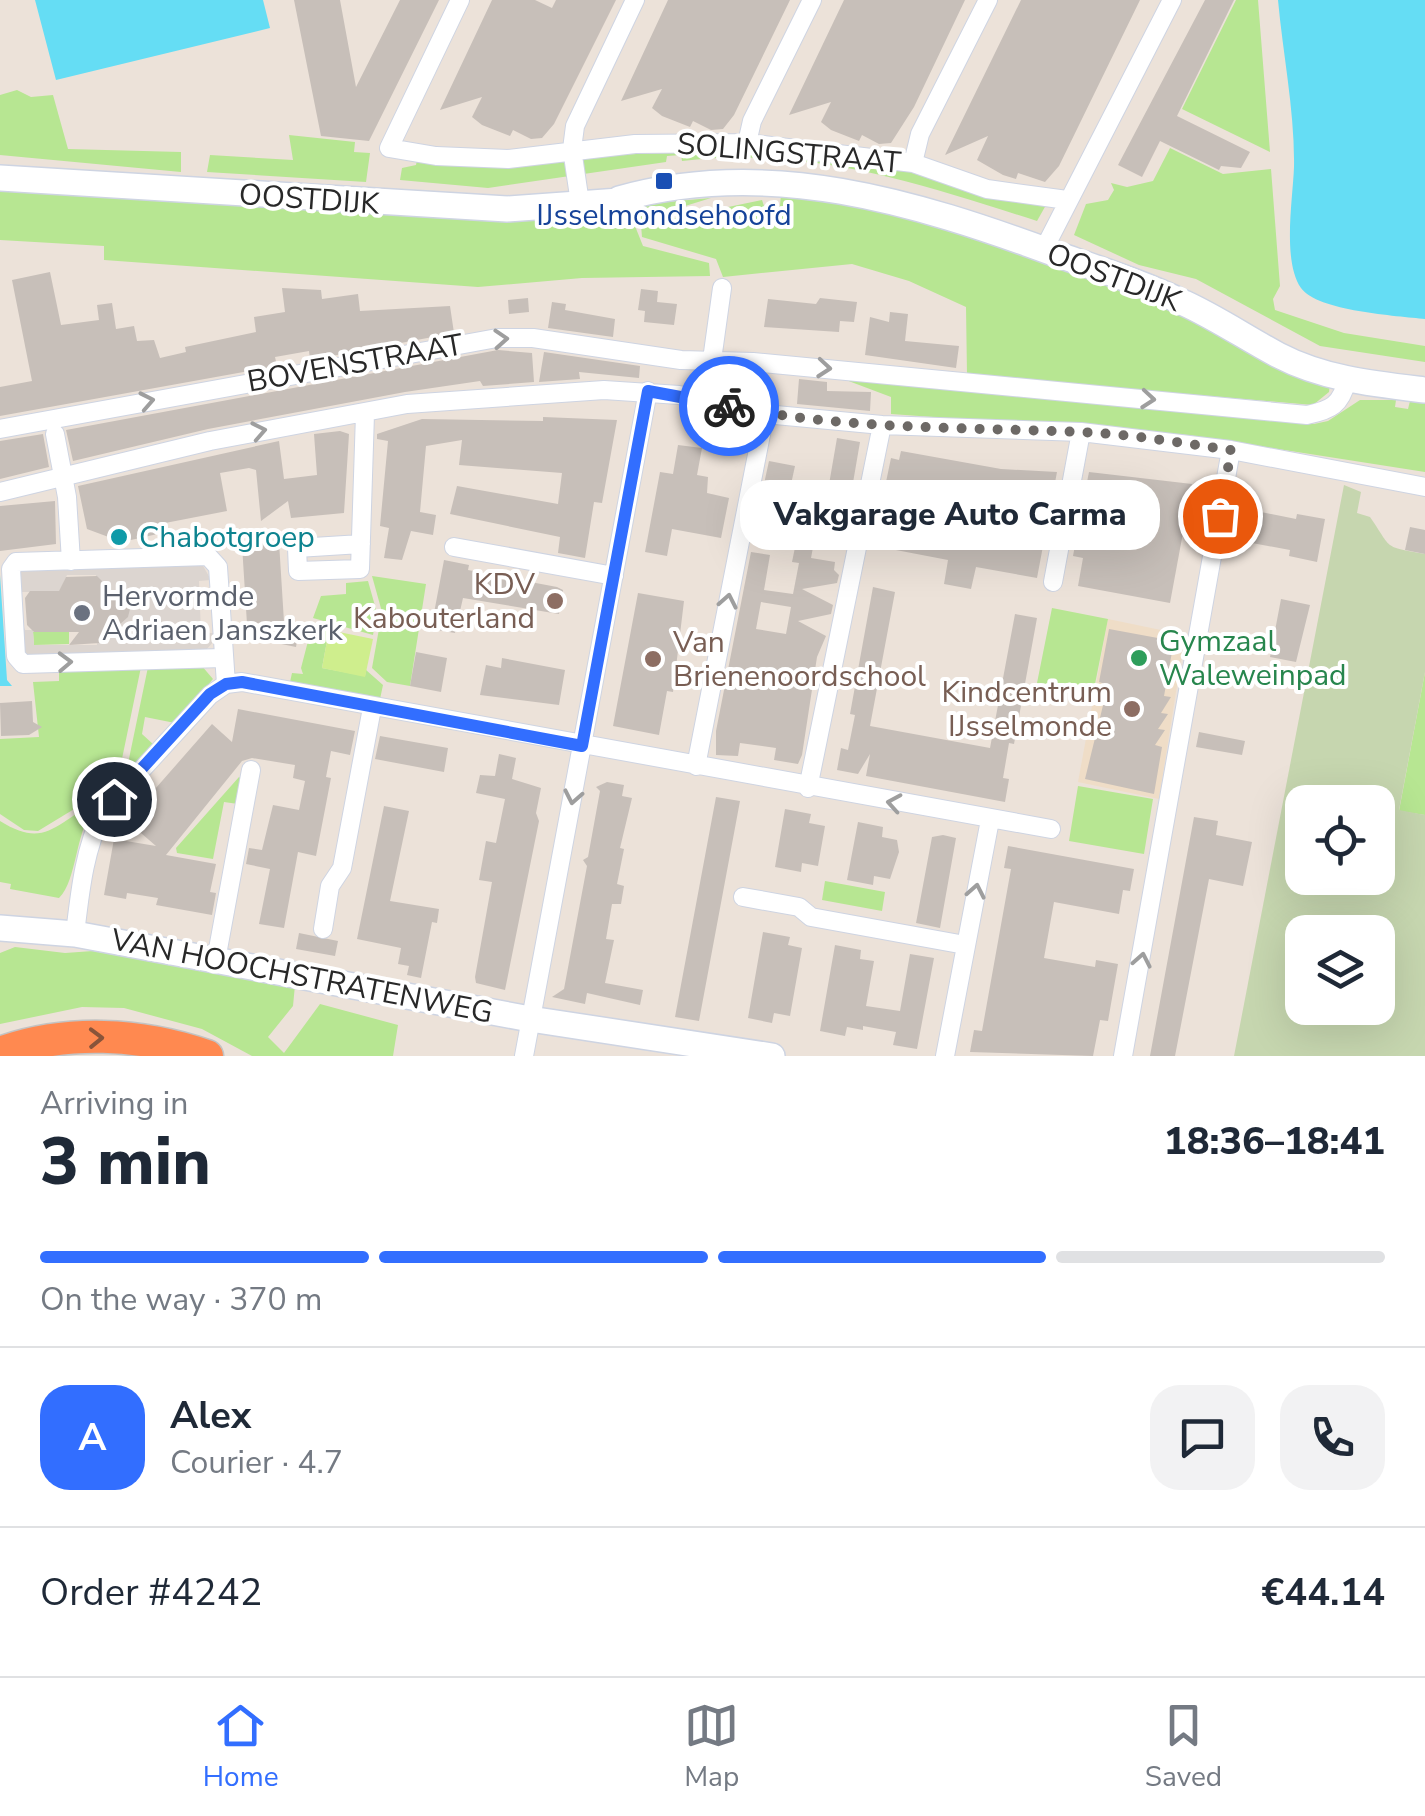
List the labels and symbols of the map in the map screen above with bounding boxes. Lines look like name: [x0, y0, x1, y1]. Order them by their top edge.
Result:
street label: SOLINGSTRAAT: [675, 123, 903, 184]
marker: IJsselmondsehoofd: [653, 170, 675, 192]
street label: OOSTDIJK: [237, 174, 382, 225]
place label: IJsselmondsehoofd: [536, 195, 792, 236]
street label: OOSTDIJK: [1041, 233, 1188, 322]
street label: BOVENSTRAAT: [244, 324, 466, 403]
one-way arrow: [494, 329, 510, 350]
courier: [679, 356, 779, 456]
one-way arrow: [817, 357, 833, 379]
one-way arrow: [1140, 388, 1156, 410]
one-way arrow: [138, 391, 155, 412]
one-way arrow: [250, 421, 267, 442]
pin: [1178, 474, 1263, 559]
callout: Vakgarage Auto Carma: [740, 481, 1160, 551]
place label: Chabotgroep: [139, 517, 315, 558]
marker: Chabotgroep: [108, 526, 130, 548]
place label: KDV Kabouterland: [353, 564, 535, 639]
place label: Hervormde Adriaen Janszkerk: [102, 576, 344, 651]
marker: KDV Kabouterland: [544, 590, 566, 612]
one-way arrow: [717, 593, 738, 610]
marker: Hervormde Adriaen Janszkerk: [71, 602, 93, 624]
place label: Gymzaal Waleweinpad: [1159, 621, 1347, 696]
place label: Van Brienenoordschool: [672, 622, 926, 697]
marker: Gymzaal Waleweinpad: [1128, 647, 1150, 669]
marker: Van Brienenoordschool: [642, 648, 664, 670]
one-way arrow: [57, 652, 73, 673]
place label: Kindcentrum IJsselmonde: [941, 672, 1112, 747]
marker: Kindcentrum IJsselmonde: [1121, 698, 1143, 720]
pin: [72, 757, 157, 842]
one-way arrow: [563, 788, 584, 805]
one-way arrow: [885, 793, 902, 814]
one-way arrow: [964, 883, 985, 900]
street label: VAN HOOCHSTRATENWEG: [107, 919, 496, 1034]
one-way arrow: [1131, 952, 1152, 969]
one-way arrow: [88, 1027, 104, 1048]

